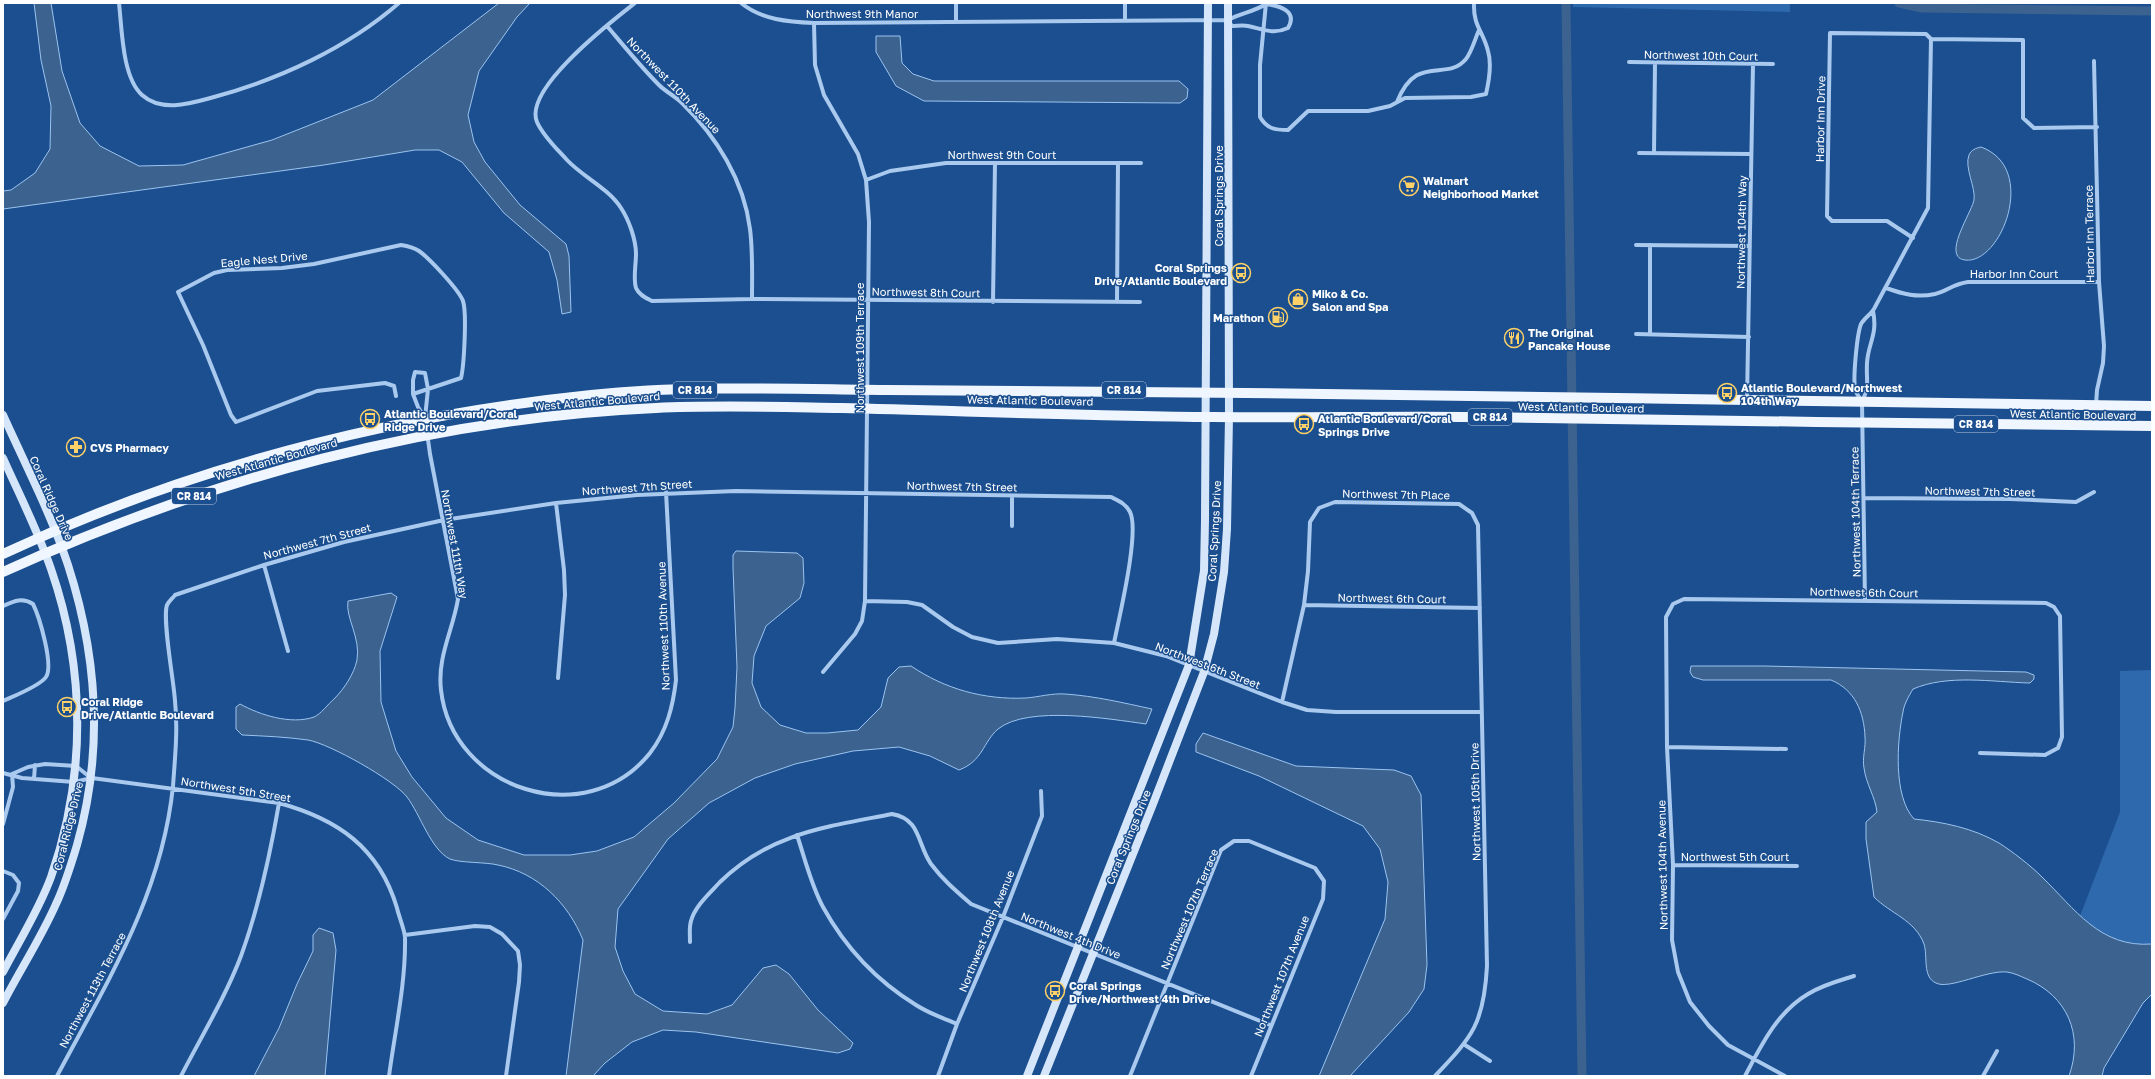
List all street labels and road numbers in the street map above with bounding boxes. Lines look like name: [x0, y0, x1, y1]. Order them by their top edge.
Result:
street label: Northwest 9th Manor: [806, 7, 919, 20]
street label: Northwest 110th Avenue: [625, 34, 723, 136]
street label: Northwest 10th Court: [1644, 48, 1758, 62]
street label: Harbor Inn Drive: [1813, 76, 1827, 162]
street label: Coral Springs Drive: [1212, 145, 1225, 247]
street label: Northwest 9th Court: [948, 148, 1056, 161]
street label: Northwest 104th Way: [1734, 175, 1748, 289]
street label: Harbor Inn Terrace: [2082, 185, 2096, 283]
street label: Eagle Nest Drive: [220, 249, 308, 269]
street label: Harbor Inn Court: [1970, 267, 2058, 280]
street label: Northwest 109th Terrace: [853, 283, 866, 413]
street label: Northwest 8th Court: [871, 285, 981, 299]
road number: CR 814: [673, 382, 717, 398]
road number: CR 814: [1102, 382, 1146, 398]
street label: West Atlantic Boulevard: [533, 389, 661, 413]
street label: West Atlantic Boulevard: [967, 392, 1093, 408]
street label: West Atlantic Boulevard: [1518, 399, 1644, 415]
street label: West Atlantic Boulevard: [2010, 406, 2136, 422]
road number: CR 814: [1468, 409, 1512, 425]
road number: CR 814: [1954, 416, 1998, 432]
street label: West Atlantic Boulevard: [213, 435, 339, 483]
street label: Northwest 104th Terrace: [1847, 447, 1863, 577]
street label: Coral Ridge Drive: [28, 454, 76, 542]
street label: Northwest 7th Street: [581, 477, 693, 497]
street label: Northwest 7th Street: [906, 479, 1018, 493]
street label: Coral Springs Drive: [1205, 480, 1223, 582]
street label: Northwest 7th Street: [1924, 484, 2036, 498]
street label: Northwest 7th Place: [1342, 487, 1450, 501]
road number: CR 814: [172, 488, 216, 504]
street label: Northwest 111th Way: [439, 488, 471, 600]
street label: Northwest 7th Street: [262, 520, 372, 562]
street label: Northwest 110th Avenue: [654, 561, 672, 691]
street label: Northwest 6th Court: [1809, 585, 1919, 599]
street label: Northwest 6th Court: [1337, 591, 1447, 605]
street label: Northwest 6th Street: [1153, 639, 1263, 691]
street label: Northwest 105th Drive: [1467, 743, 1483, 861]
street label: Northwest 5th Street: [180, 774, 292, 804]
street label: Coral Ridge Drive: [51, 780, 85, 872]
street label: Coral Springs Drive: [1103, 788, 1153, 886]
street label: Northwest 104th Avenue: [1654, 800, 1670, 930]
street label: Northwest 107th Terrace: [1158, 847, 1220, 971]
street label: Northwest 5th Court: [1681, 850, 1789, 863]
street label: Northwest 108th Avenue: [956, 868, 1016, 994]
street label: Northwest 4th Drive: [1019, 909, 1123, 961]
street label: Northwest 107th Avenue: [1251, 914, 1311, 1038]
street label: Northwest 113th Terrace: [56, 930, 128, 1050]

